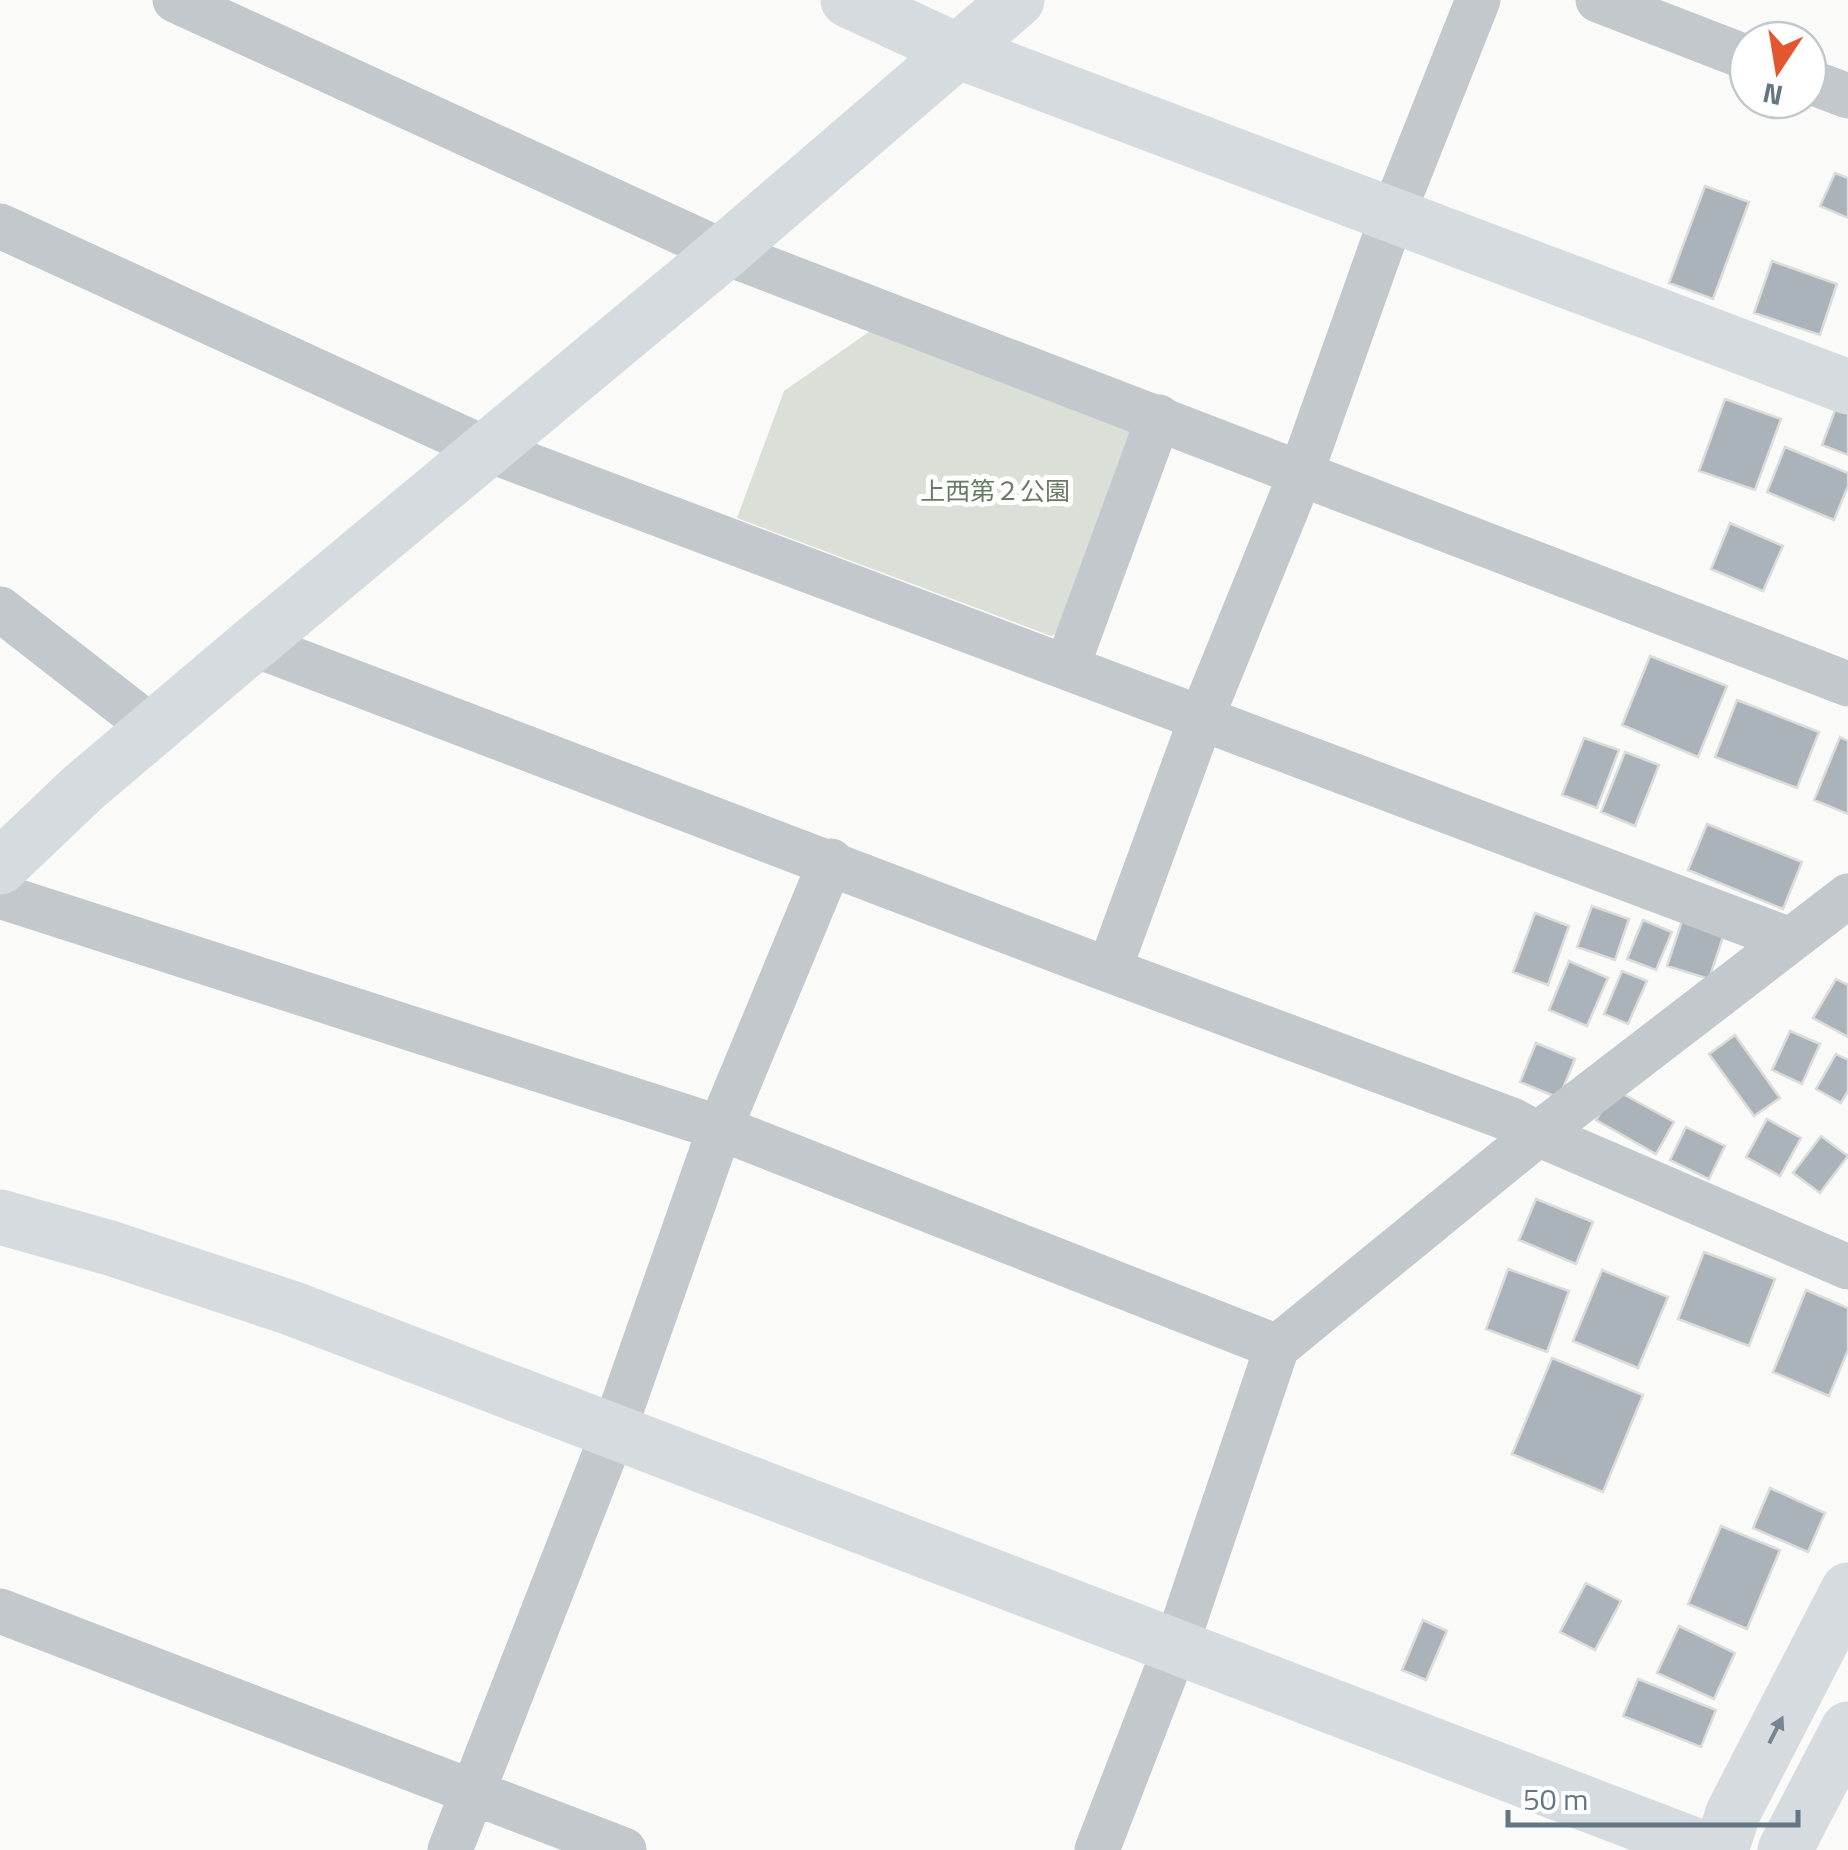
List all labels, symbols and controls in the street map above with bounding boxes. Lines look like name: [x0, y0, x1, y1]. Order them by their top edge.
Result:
north arrow: [1728, 20, 1828, 120]
text: N: [1759, 72, 1787, 118]
park label: 上西第２公園: [920, 472, 1070, 510]
one-way arrow: [1767, 1715, 1784, 1744]
scale bar: [1508, 1765, 1798, 1827]
text: 50 m: [1523, 1776, 1588, 1822]

